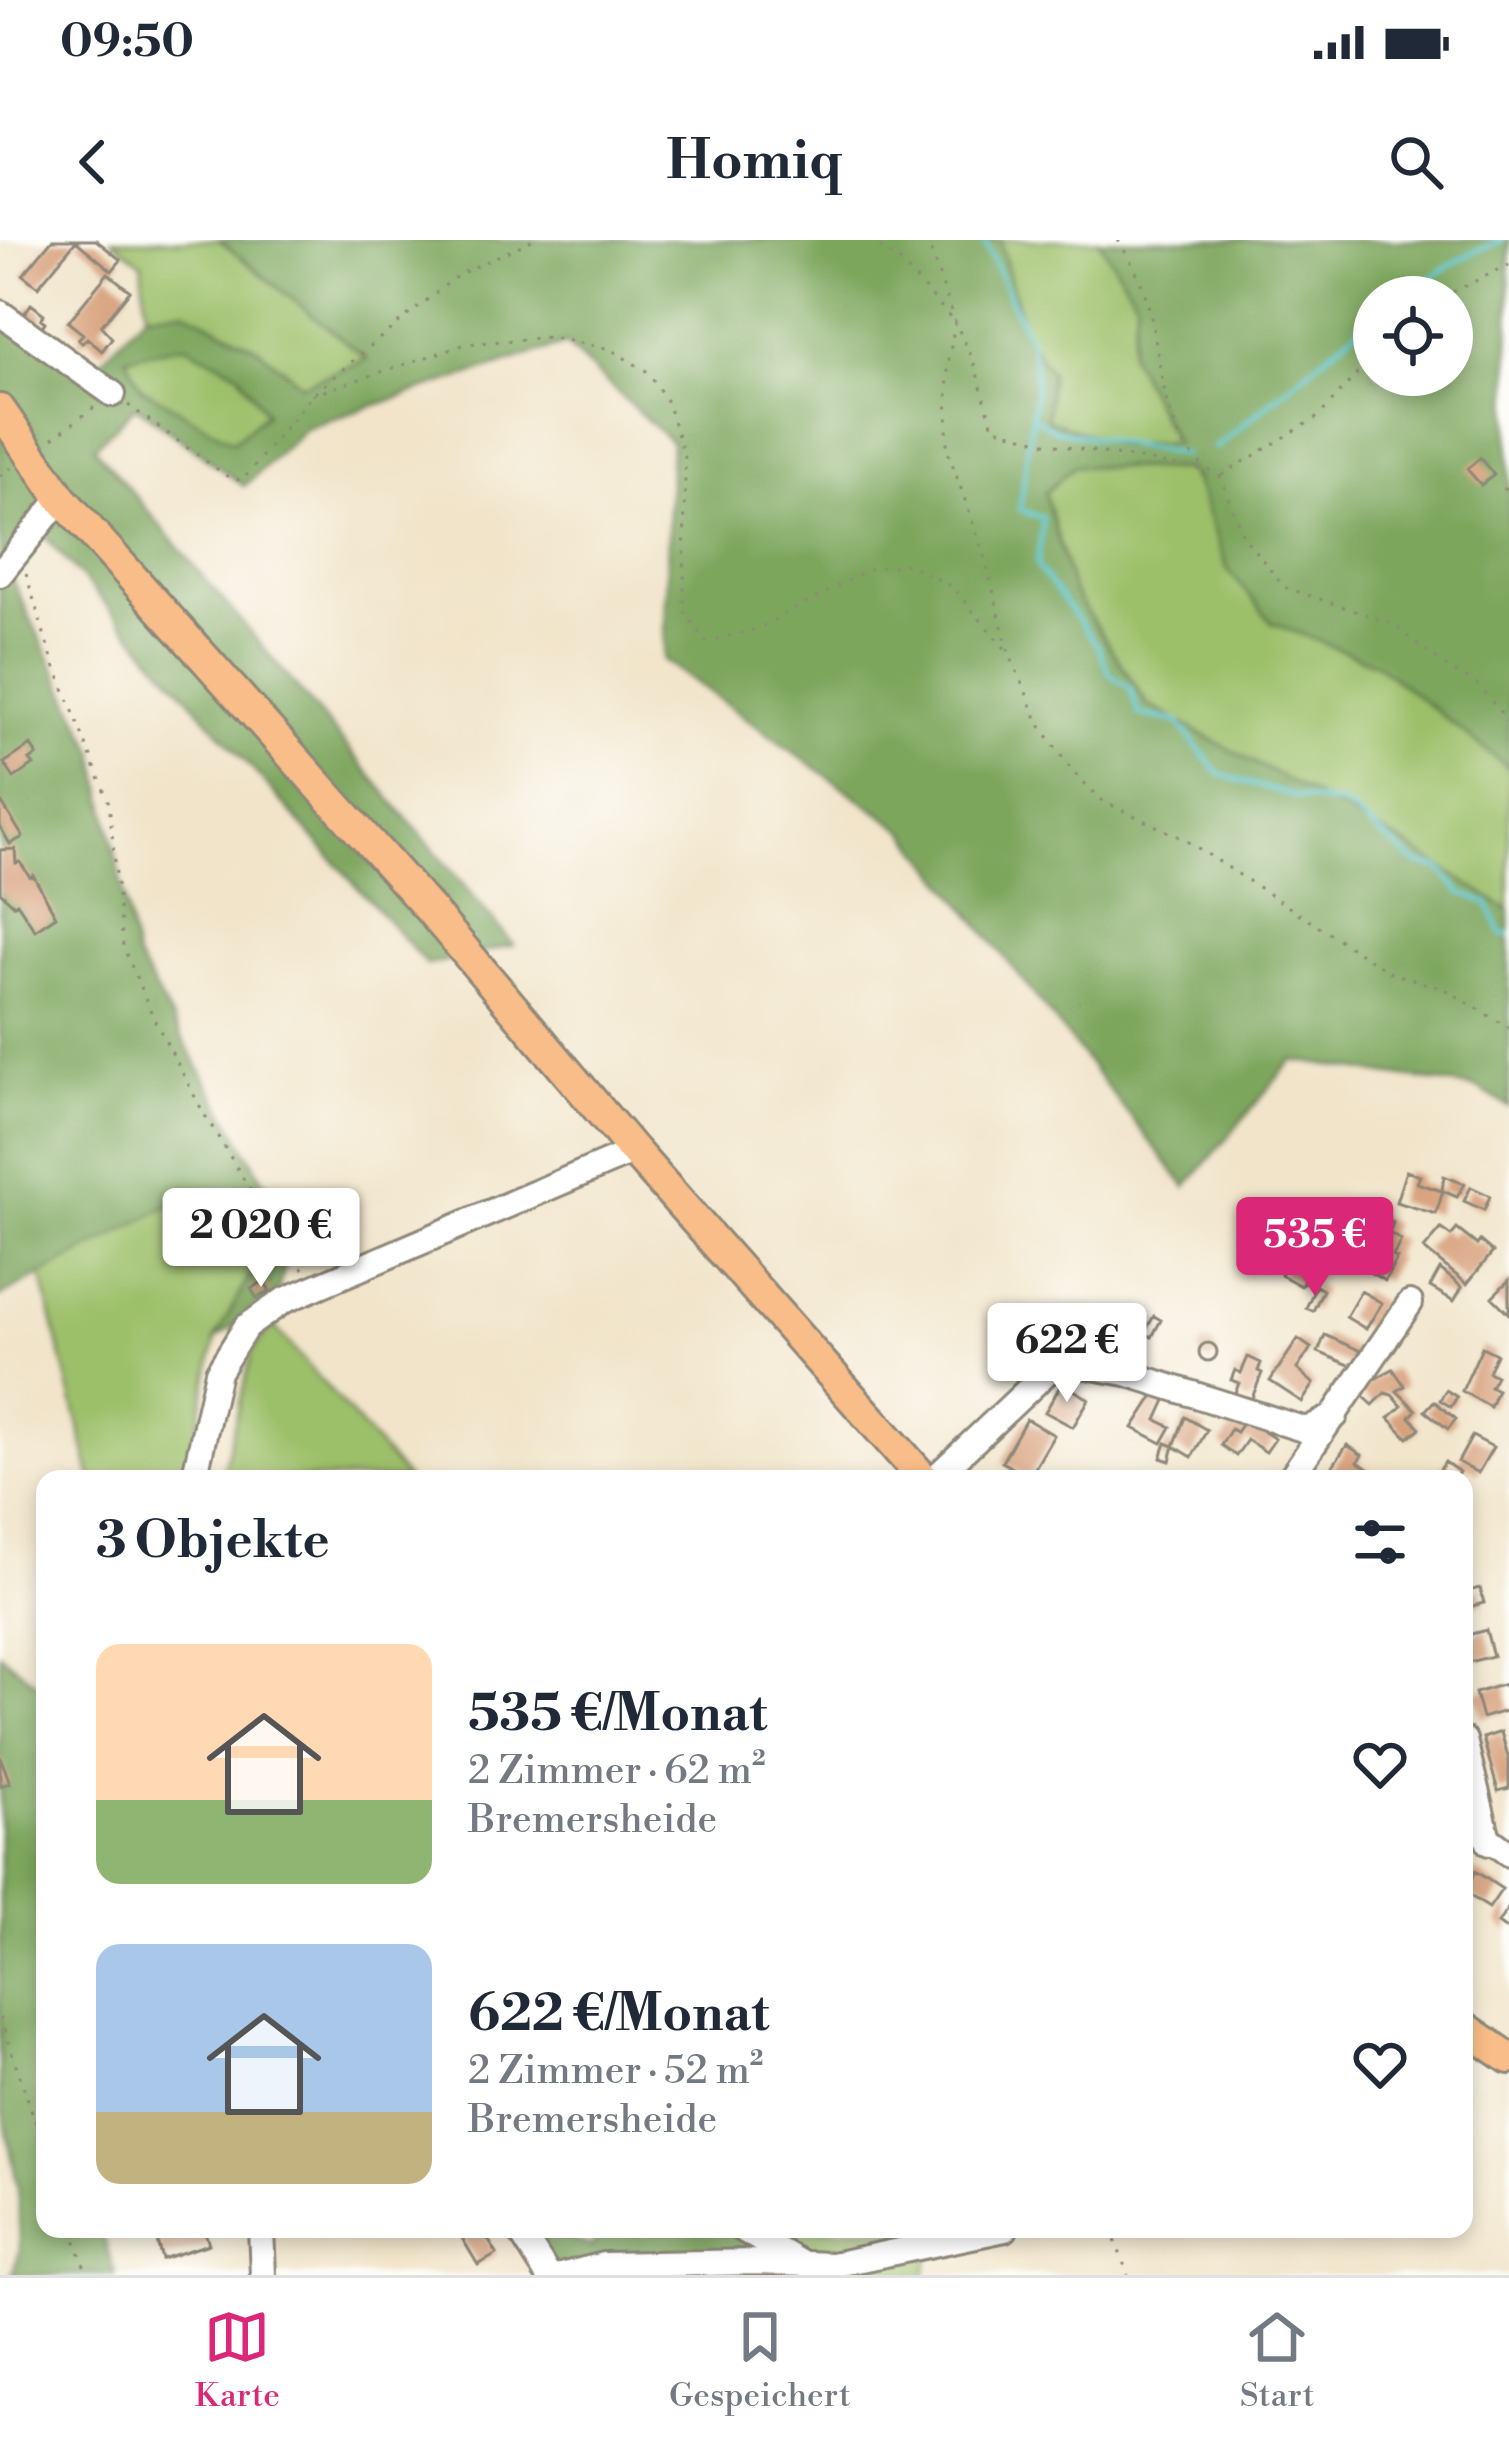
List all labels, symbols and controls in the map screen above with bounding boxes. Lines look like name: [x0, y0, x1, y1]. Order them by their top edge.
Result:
text: 09:50: [60, 14, 194, 71]
text: Homiq: [666, 128, 843, 196]
icon: back: [60, 129, 126, 195]
icon: search: [1383, 129, 1449, 195]
map controls: [1353, 276, 1473, 396]
button: locate: [1353, 276, 1473, 396]
pin: 2 020 €: [150, 1188, 372, 1290]
pin: 535 €: [1231, 1197, 1399, 1299]
text: 2 020 €: [190, 1202, 332, 1251]
text: 535 €: [1263, 1211, 1367, 1260]
pin: 622 €: [983, 1303, 1151, 1405]
text: 622 €: [1015, 1317, 1119, 1366]
icon: filters: [1347, 1509, 1413, 1575]
text: 3 Objekte: [96, 1510, 330, 1574]
text: 535 €/Monat: [468, 1683, 767, 1747]
icon: home: [192, 1692, 336, 1836]
icon: heart: [1347, 1731, 1413, 1797]
text: 2 Zimmer · 62 m²: [468, 1747, 766, 1796]
text: Bremersheide: [468, 1796, 717, 1845]
text: 622 €/Monat: [468, 1983, 769, 2047]
icon: home: [192, 1992, 336, 2136]
icon: heart: [1347, 2031, 1413, 2097]
text: 2 Zimmer · 52 m²: [468, 2047, 764, 2096]
text: Bremersheide: [468, 2096, 717, 2145]
tab: Karte: [195, 2304, 280, 2417]
tab: Gespeichert: [669, 2304, 851, 2417]
tab: Start: [1240, 2304, 1314, 2417]

